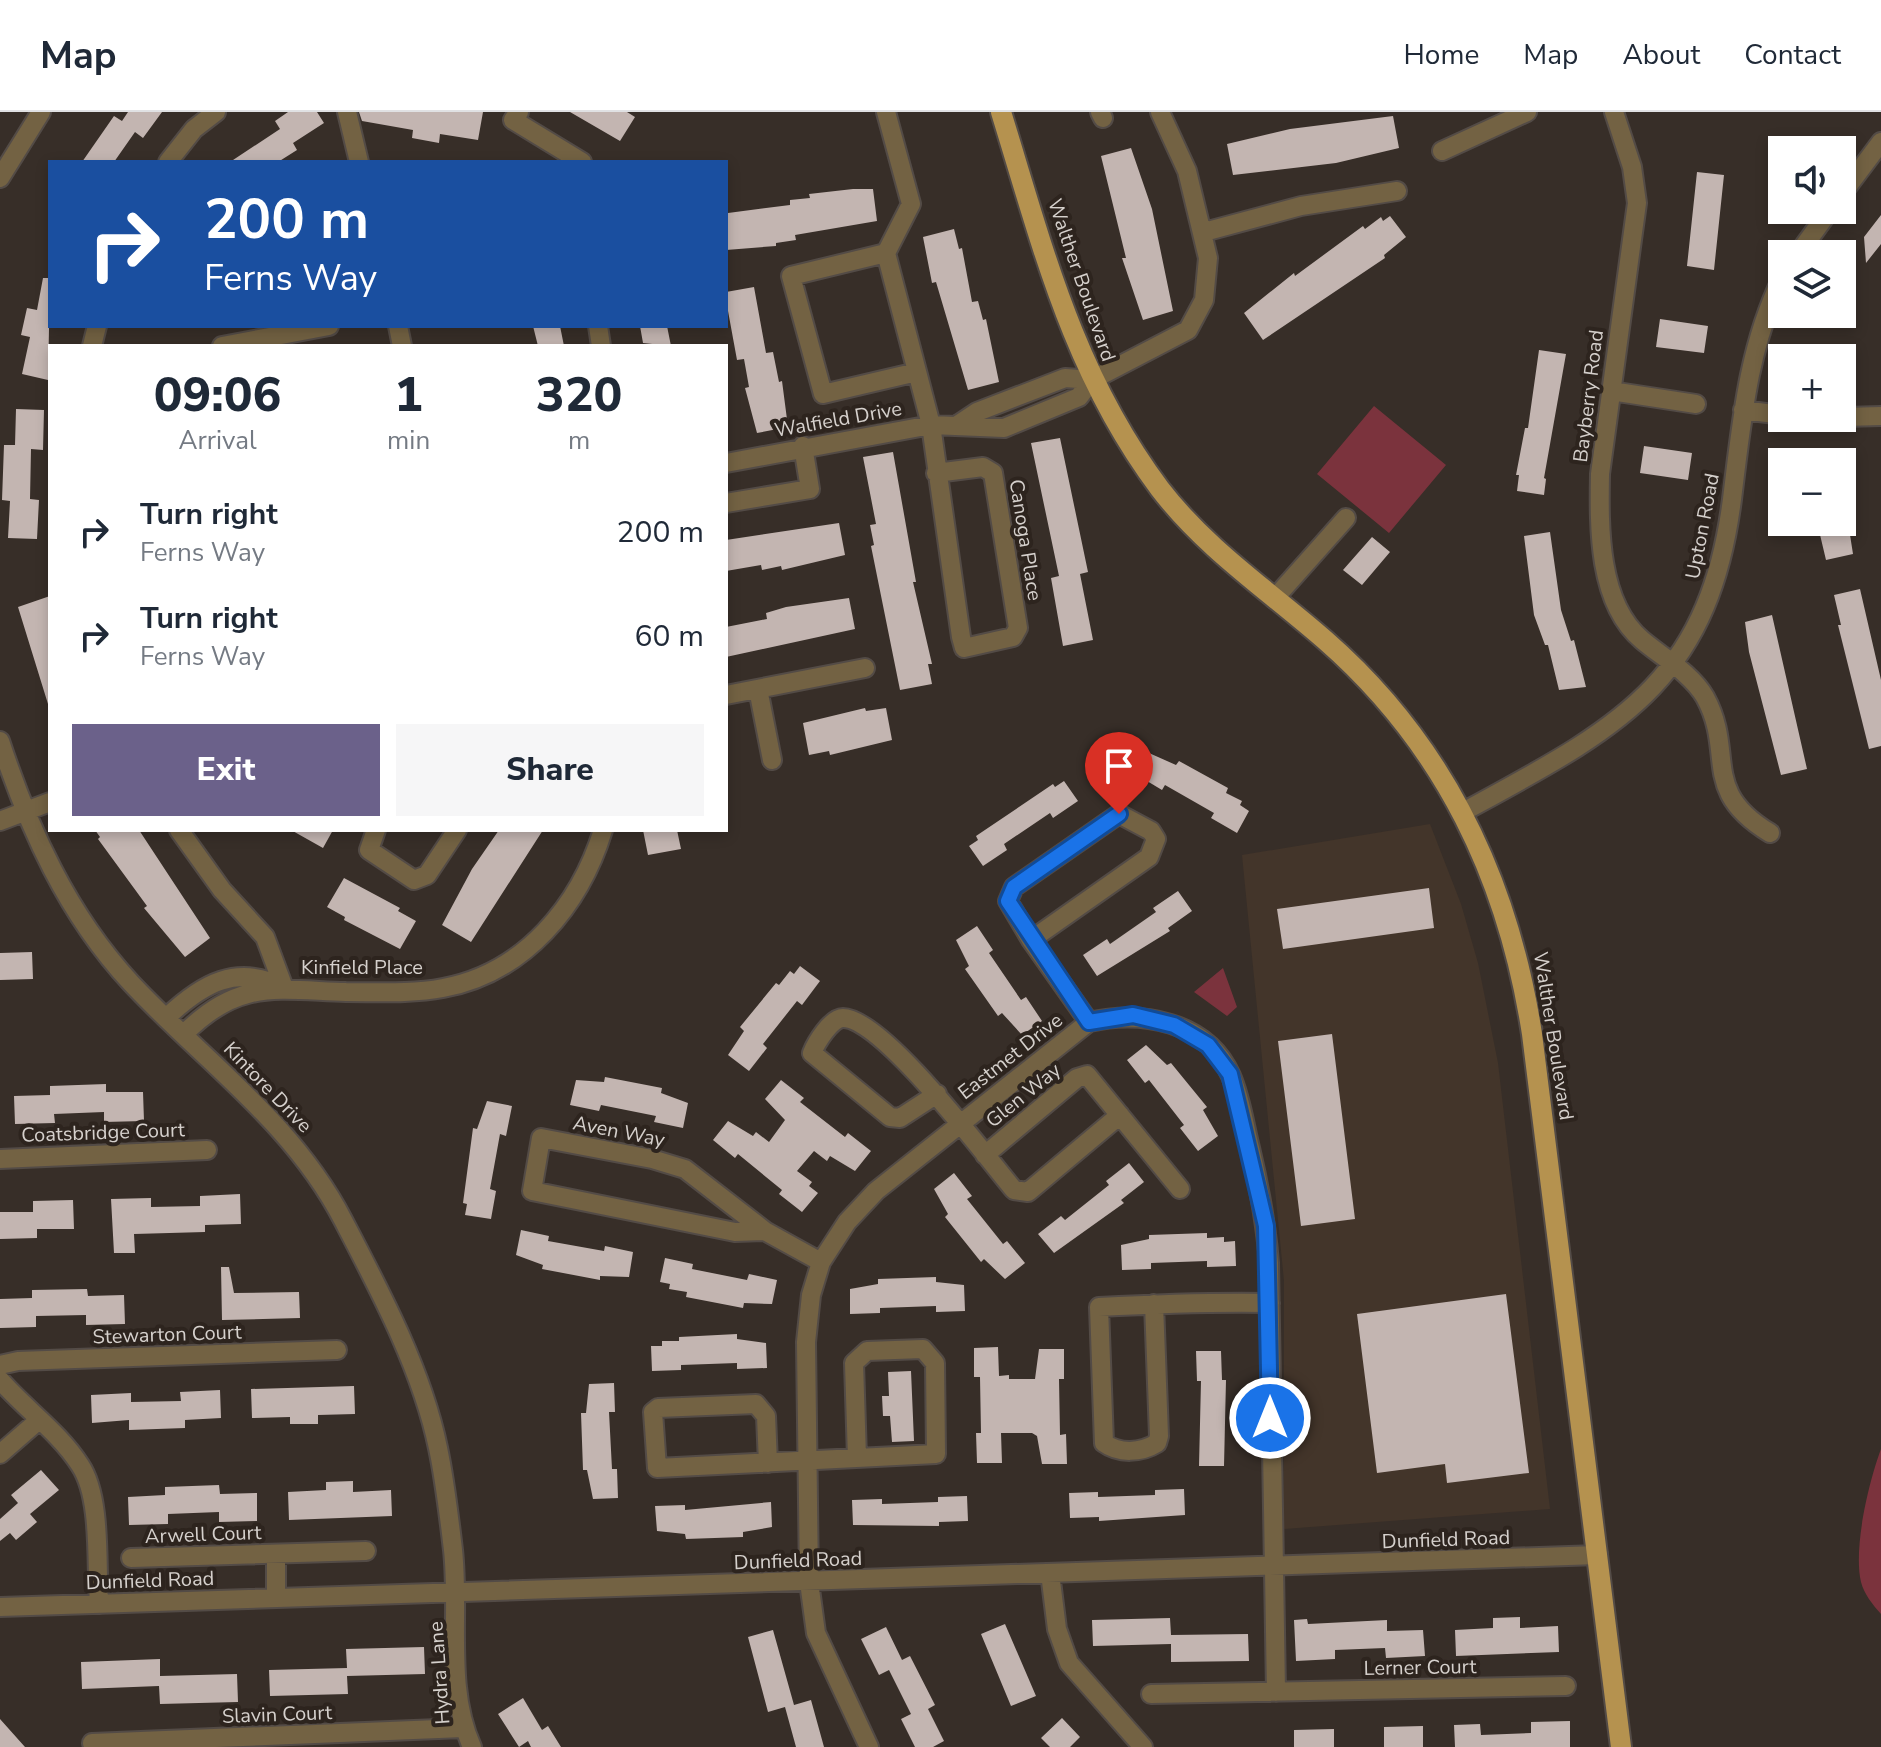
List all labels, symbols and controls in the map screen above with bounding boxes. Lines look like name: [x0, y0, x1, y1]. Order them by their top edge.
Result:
text: Map: [40, 30, 117, 81]
text: Home: [1404, 36, 1479, 74]
text: Map: [1523, 36, 1578, 74]
text: About: [1622, 36, 1700, 74]
text: Contact: [1744, 36, 1841, 74]
map controls: [1768, 136, 1856, 536]
button: sound: [1768, 136, 1856, 224]
text: 200 m: [204, 181, 369, 258]
icon: right: [72, 192, 176, 296]
street label: Walther Boulevard: [1041, 195, 1122, 365]
button: layers: [1768, 240, 1856, 328]
text: Ferns Way: [204, 254, 377, 303]
street label: Bayberry Road: [1567, 328, 1610, 464]
button: +: [1768, 344, 1856, 432]
text: 09:06: [154, 362, 281, 428]
text: 1: [394, 362, 423, 428]
text: 320: [536, 362, 622, 428]
street label: Walfield Drive: [772, 395, 904, 444]
text: Arrival: [178, 423, 257, 458]
text: min: [387, 423, 430, 458]
text: m: [568, 423, 590, 458]
button: −: [1768, 448, 1856, 536]
street label: Upton Road: [1679, 471, 1726, 581]
street label: Canoga Place: [1003, 477, 1048, 603]
text: Turn right: [140, 494, 278, 535]
icon: right: [72, 510, 116, 554]
text: 200 m: [617, 512, 704, 553]
text: Ferns Way: [140, 535, 265, 570]
text: Turn right: [140, 598, 278, 639]
icon: right: [72, 614, 116, 658]
text: 60 m: [635, 616, 704, 657]
text: Ferns Way: [140, 639, 265, 674]
button: Exit: [72, 724, 380, 816]
button: Share: [396, 724, 704, 816]
pin: [1085, 732, 1153, 814]
icon: arrive: [1097, 744, 1141, 788]
street label: Walther Boulevard: [1527, 950, 1580, 1122]
street label: Kinfield Place: [301, 954, 423, 981]
street label: Eastmet Drive: [952, 1007, 1068, 1106]
street label: Kintore Drive: [217, 1036, 318, 1139]
street label: Glen Way: [980, 1056, 1067, 1134]
street label: Aven Way: [571, 1109, 668, 1154]
street label: Coatsbridge Court: [21, 1116, 186, 1149]
street label: Stewarton Court: [92, 1318, 243, 1351]
position arrow: [1228, 1376, 1312, 1460]
street label: Arwell Court: [144, 1519, 263, 1550]
street label: Dunfield Road: [1381, 1524, 1511, 1555]
street label: Dunfield Road: [733, 1545, 863, 1576]
street label: Dunfield Road: [85, 1565, 215, 1596]
street label: Hydra Lane: [422, 1621, 457, 1725]
street label: Lerner Court: [1363, 1653, 1478, 1682]
street label: Slavin Court: [222, 1699, 333, 1730]

